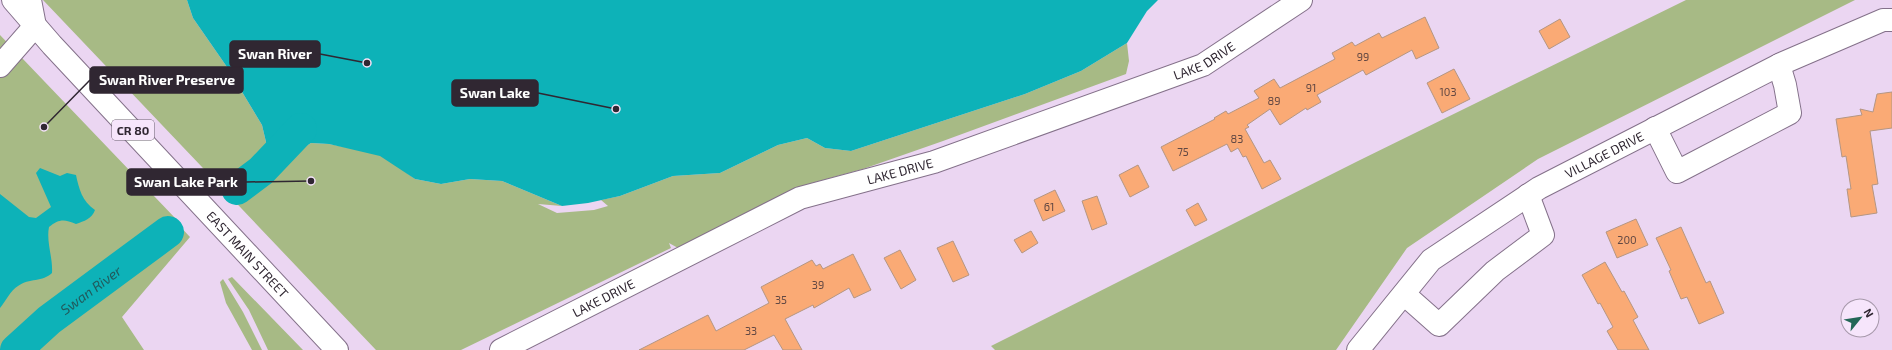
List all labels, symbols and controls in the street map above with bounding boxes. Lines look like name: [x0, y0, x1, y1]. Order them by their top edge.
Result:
street label: LAKE DRIVE: [1171, 38, 1238, 83]
callout: Swan River: [230, 41, 320, 67]
text: Swan River: [238, 45, 312, 62]
house number: 99: [1357, 50, 1369, 63]
callout: Swan River Preserve: [90, 67, 243, 93]
text: Swan River Preserve: [99, 71, 235, 88]
callout: Swan Lake: [452, 80, 538, 106]
house number: 91: [1306, 81, 1316, 94]
text: Swan Lake: [460, 84, 530, 101]
house number: 103: [1439, 85, 1457, 98]
house number: 89: [1268, 94, 1280, 107]
road number: CR 80: [112, 120, 154, 140]
street label: VILLAGE DRIVE: [1562, 128, 1646, 181]
house number: 83: [1231, 132, 1243, 145]
house number: 75: [1177, 145, 1189, 158]
street label: LAKE DRIVE: [865, 155, 935, 188]
callout: Swan Lake Park: [127, 169, 246, 195]
text: Swan Lake Park: [134, 173, 238, 190]
house number: 61: [1044, 200, 1054, 213]
street label: EAST MAIN STREET: [203, 208, 292, 301]
house number: 200: [1617, 233, 1637, 246]
water label: Swan River: [56, 261, 125, 318]
street label: LAKE DRIVE: [570, 275, 637, 320]
house number: 39: [812, 278, 824, 291]
house number: 35: [775, 293, 787, 306]
north arrow: [1840, 298, 1880, 338]
text: N: [1861, 306, 1877, 319]
house number: 33: [745, 324, 757, 337]

